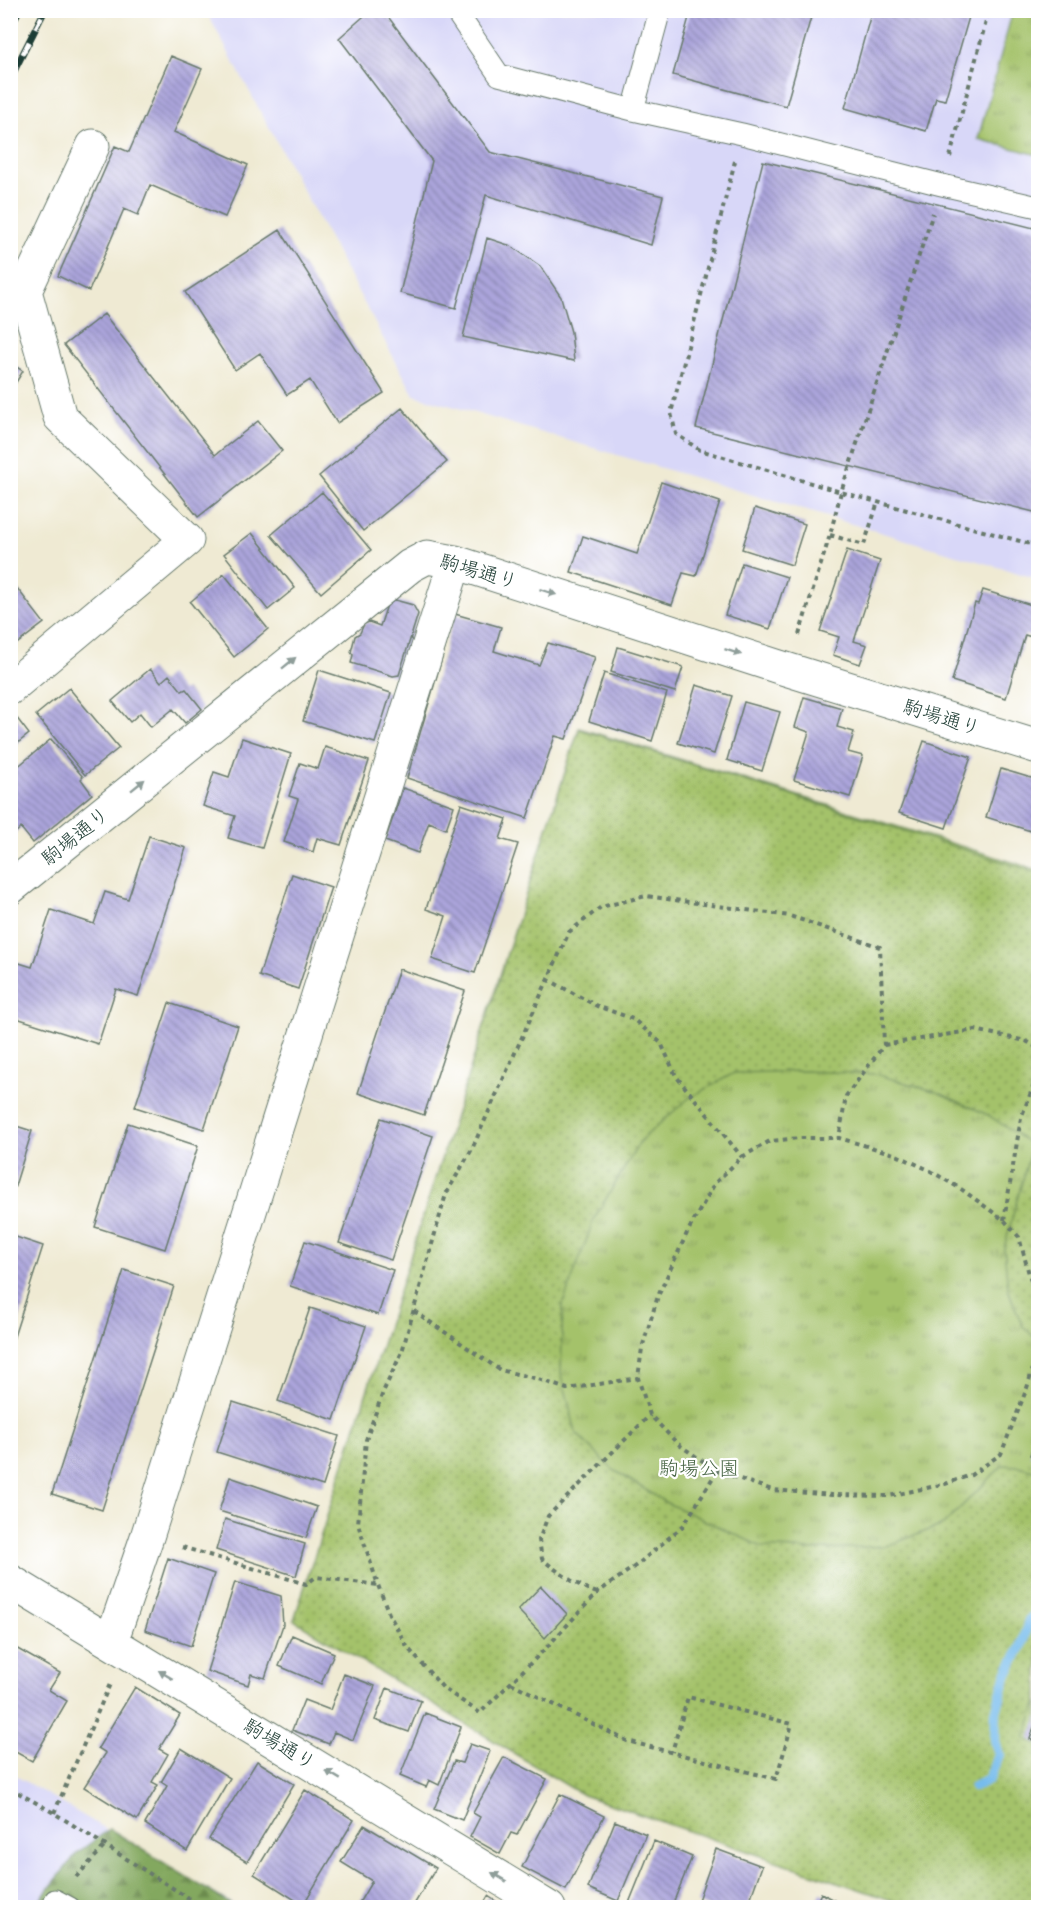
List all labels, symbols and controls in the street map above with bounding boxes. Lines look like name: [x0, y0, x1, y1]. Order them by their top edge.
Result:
street label: 駒場通り: [436, 548, 521, 596]
one-way arrow: [539, 587, 557, 597]
one-way arrow: [724, 648, 742, 657]
one-way arrow: [282, 657, 297, 669]
street label: 駒場通り: [899, 694, 984, 743]
one-way arrow: [130, 779, 146, 792]
street label: 駒場通り: [36, 802, 116, 873]
park label: 駒場公園: [659, 1456, 739, 1483]
one-way arrow: [158, 1669, 174, 1680]
street label: 駒場通り: [238, 1713, 320, 1777]
one-way arrow: [325, 1770, 341, 1781]
one-way arrow: [490, 1872, 507, 1882]

